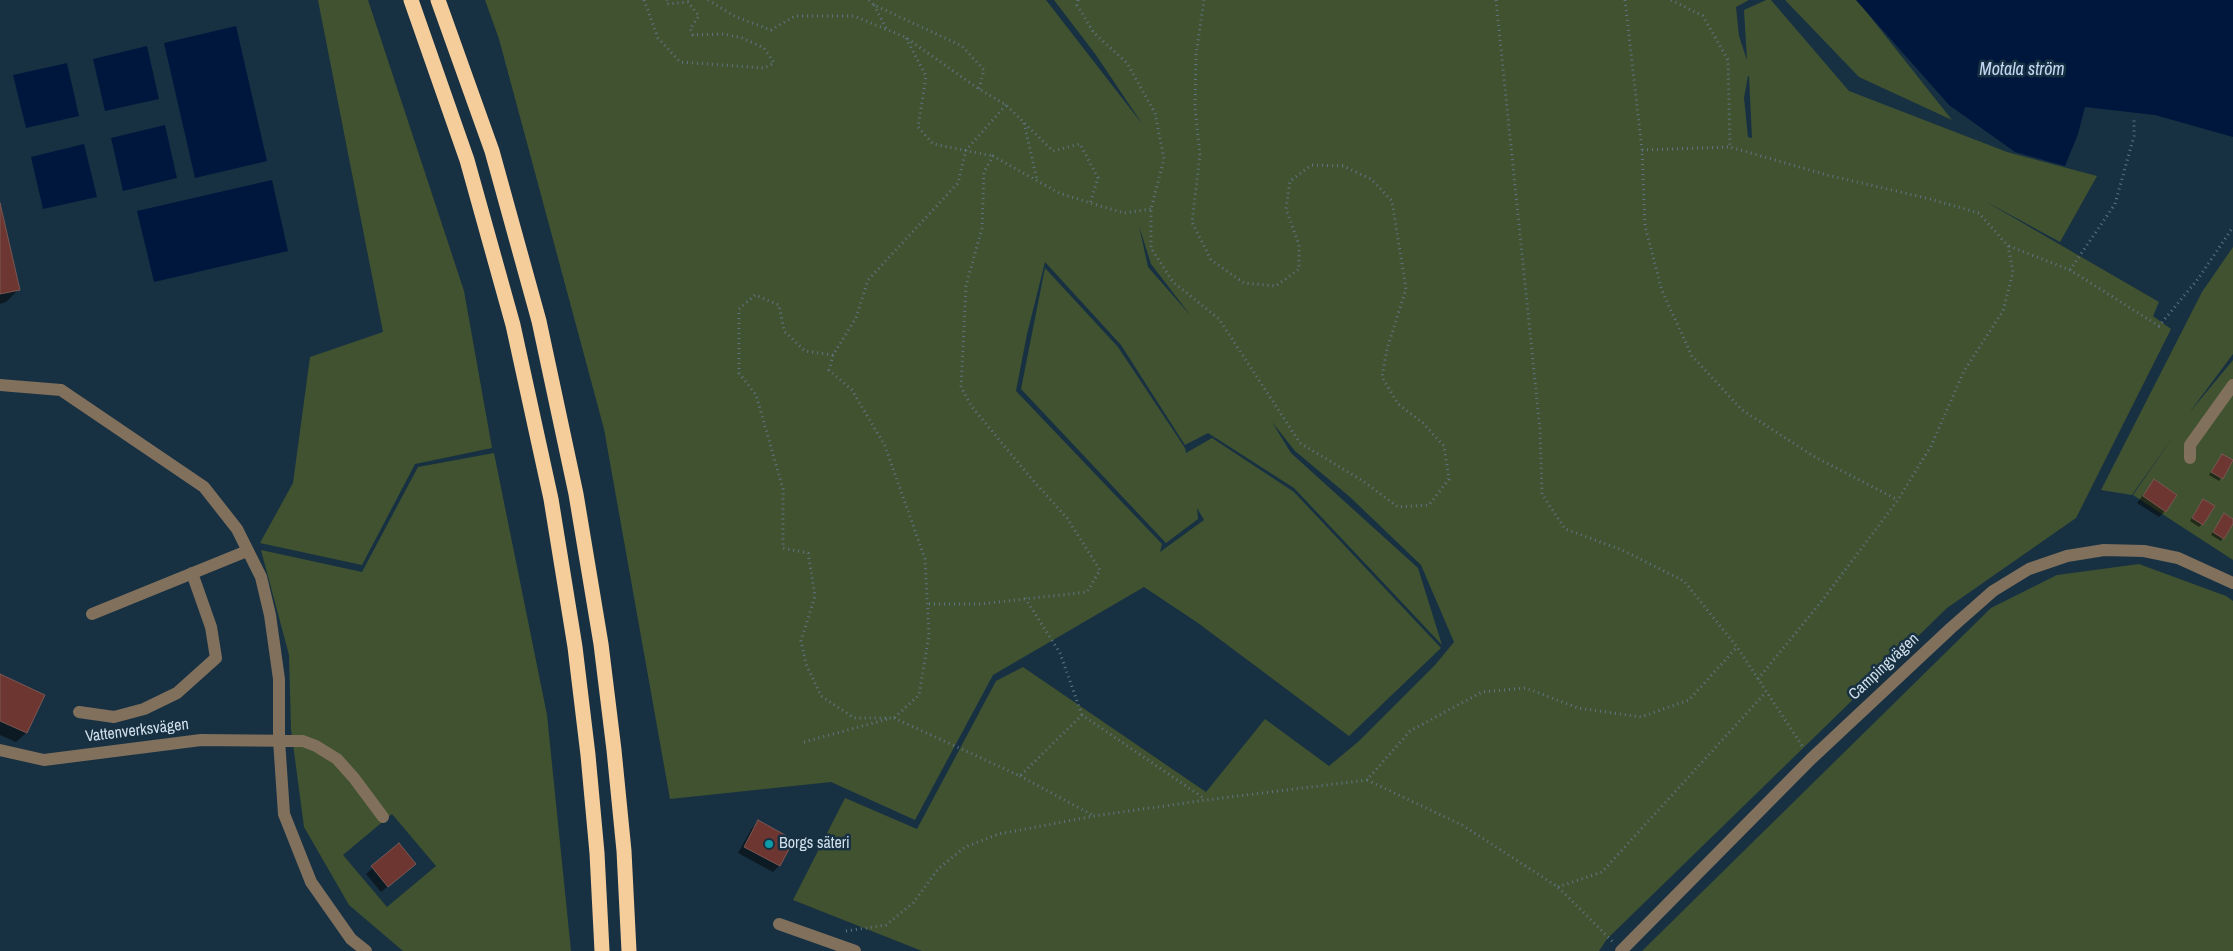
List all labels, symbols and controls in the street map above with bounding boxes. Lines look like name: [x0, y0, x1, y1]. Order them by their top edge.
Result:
water label: Motala ström: [1979, 59, 2065, 81]
street label: Campingvägen: [1845, 630, 1923, 704]
street label: Vattenverksvägen: [84, 715, 190, 747]
place label: Borgs säteri: [779, 834, 850, 854]
marker: Borgs säteri: [763, 838, 775, 850]

